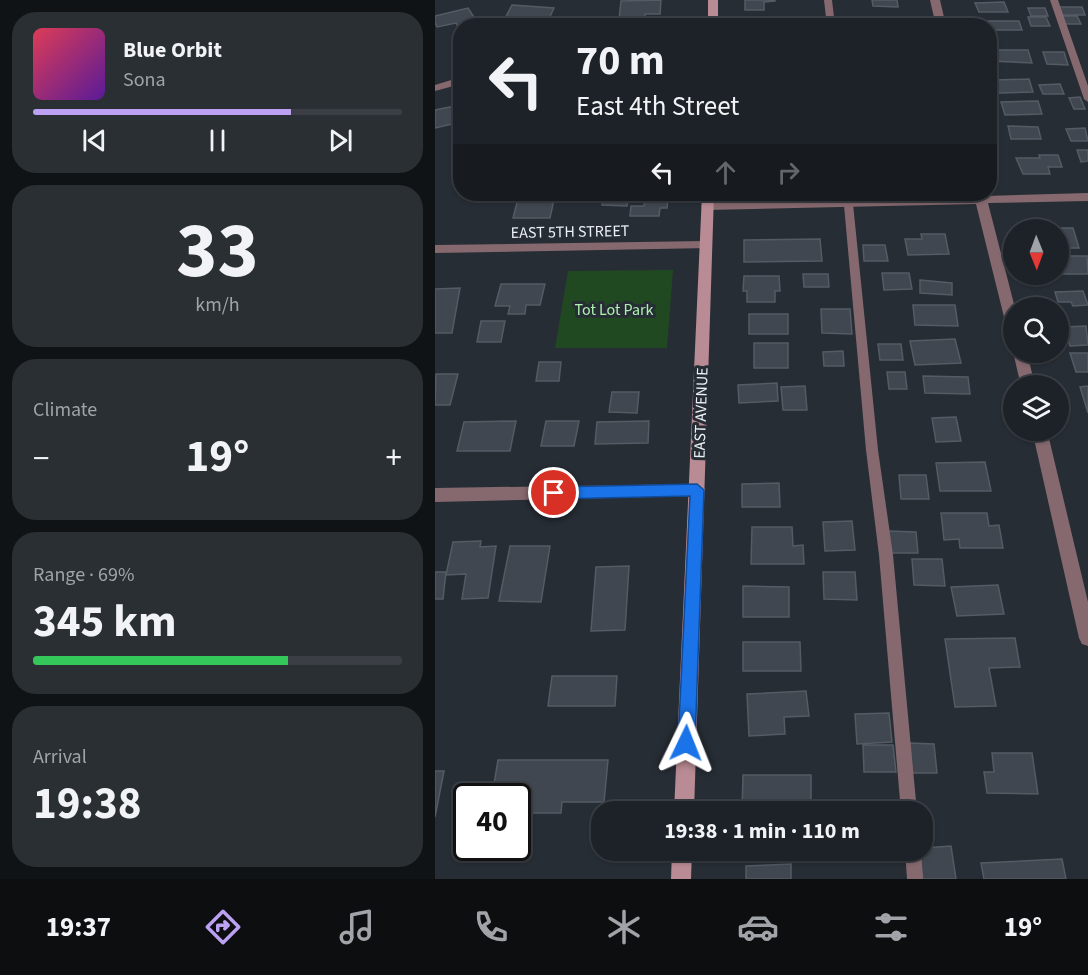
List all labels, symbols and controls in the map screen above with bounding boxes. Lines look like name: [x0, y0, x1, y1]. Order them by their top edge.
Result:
text: 70 m: [576, 31, 665, 91]
text: Blue Orbit: [123, 34, 222, 66]
icon: left: [477, 42, 555, 120]
text: Sona: [123, 66, 166, 94]
text: East 4th Street: [576, 87, 739, 126]
icon: previous: [78, 124, 111, 157]
icon: pause: [201, 124, 234, 157]
icon: next: [324, 124, 357, 157]
icon: left: [646, 156, 679, 189]
icon: ahead: [709, 156, 742, 189]
icon: right: [772, 156, 805, 189]
text: 33: [176, 196, 259, 307]
north arrow: [1003, 219, 1069, 285]
map controls: [1003, 219, 1069, 441]
street label: EAST 5TH STREET: [511, 220, 630, 244]
text: km/h: [195, 291, 240, 319]
button: search: [1003, 297, 1069, 363]
park label: Tot Lot Park: [574, 299, 654, 321]
street label: EAST AVENUE: [688, 367, 714, 459]
button: layers: [1003, 375, 1069, 441]
text: Climate: [33, 396, 97, 424]
text: 19°: [186, 425, 249, 489]
text: −: [33, 435, 49, 482]
text: +: [386, 435, 402, 482]
pin: [528, 467, 579, 518]
icon: arrive: [537, 476, 570, 509]
text: Range · 69%: [33, 561, 134, 589]
text: 345 km: [33, 590, 177, 654]
position arrow: [654, 711, 718, 775]
text: Arrival: [33, 743, 87, 771]
text: 19:38: [33, 772, 142, 836]
speed limit sign: 40: [453, 783, 531, 861]
text: 19:38 · 1 min · 110 m: [664, 815, 860, 847]
icon: directions: [202, 906, 244, 948]
icon: music: [336, 906, 378, 948]
icon: phone: [470, 906, 512, 948]
icon: climate: [603, 906, 645, 948]
icon: car: [737, 906, 779, 948]
icon: filters: [870, 906, 912, 948]
text: 19:37: [46, 908, 111, 947]
text: 19°: [1004, 908, 1042, 947]

